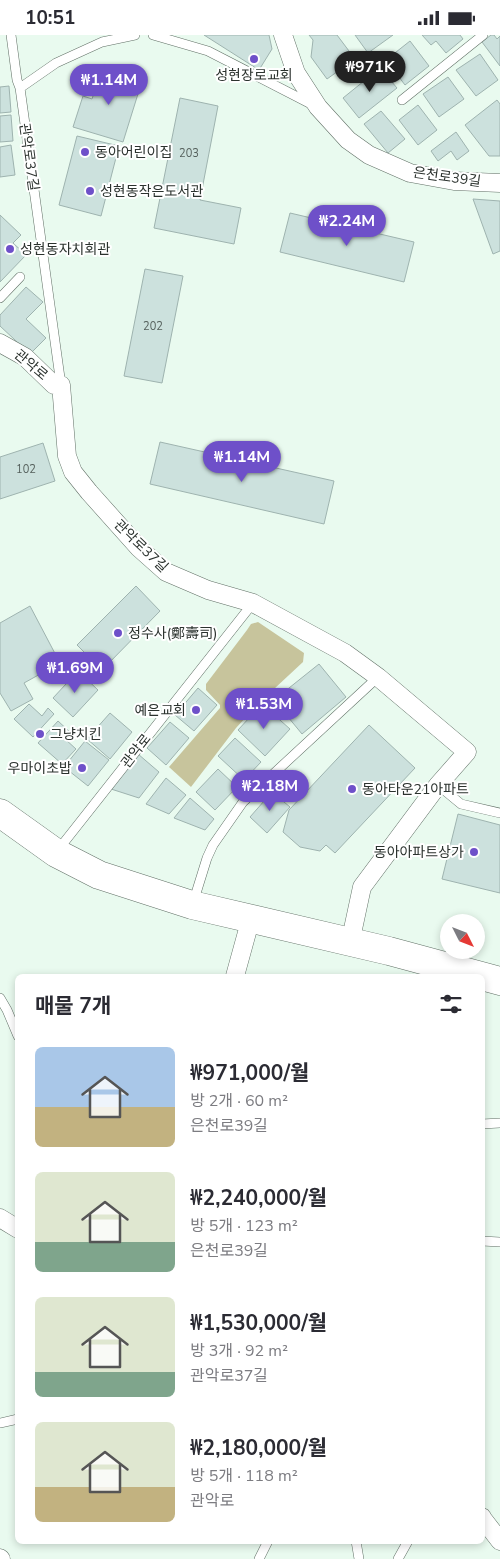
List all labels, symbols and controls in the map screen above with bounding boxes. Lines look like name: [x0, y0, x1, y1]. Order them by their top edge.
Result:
text: 10:51: [25, 5, 75, 31]
pin: ₩971K: [335, 50, 405, 93]
marker: 성현장로교회: [248, 53, 260, 65]
text: ₩971K: [345, 56, 395, 78]
pin: ₩1.14M: [68, 63, 150, 106]
place label: 성현장로교회: [215, 66, 293, 85]
text: ₩1.14M: [81, 69, 137, 91]
street label: 관악로37길: [15, 122, 43, 192]
place label: 동아어린이집: [95, 143, 172, 162]
marker: 동아어린이집: [79, 146, 91, 158]
house number: 203: [179, 146, 199, 161]
street label: 은천로39길: [412, 163, 482, 191]
place label: 성현동작은도서관: [100, 182, 203, 201]
marker: 성현동작은도서관: [84, 185, 96, 197]
pin: ₩2.24M: [306, 205, 388, 247]
text: ₩2.24M: [319, 210, 375, 232]
place label: 성현동자치회관: [20, 240, 110, 259]
marker: 성현동자치회관: [4, 243, 16, 255]
house number: 202: [143, 319, 163, 334]
street label: 관악로: [10, 345, 52, 385]
pin: ₩1.14M: [201, 441, 283, 483]
text: ₩1.14M: [214, 446, 270, 468]
house number: 102: [16, 462, 36, 477]
street label: 관악로37길: [110, 515, 172, 577]
place label: 정수사(鄭壽司): [128, 624, 218, 643]
marker: 정수사(鄭壽司): [112, 627, 124, 639]
pin: ₩1.69M: [34, 651, 116, 694]
text: ₩1.69M: [47, 657, 103, 679]
pin: ₩1.53M: [223, 687, 305, 730]
text: ₩1.53M: [236, 693, 292, 715]
place label: 예은교회: [134, 701, 186, 720]
marker: 예은교회: [190, 704, 202, 716]
place label: 그냥치킨: [50, 725, 102, 744]
marker: 그냥치킨: [34, 728, 46, 740]
street label: 관악로: [117, 730, 155, 772]
place label: 우마이초밥: [8, 759, 72, 778]
marker: 우마이초밥: [76, 762, 88, 774]
pin: ₩2.18M: [229, 769, 311, 812]
text: ₩2.18M: [242, 775, 298, 797]
place label: 동아타운21아파트: [362, 780, 469, 799]
marker: 동아타운21아파트: [346, 783, 358, 795]
place label: 동아아파트상가: [374, 843, 464, 862]
marker: 동아아파트상가: [468, 846, 480, 858]
north arrow: [440, 914, 485, 959]
map controls: [440, 914, 485, 959]
icon: filters: [437, 990, 465, 1018]
text: 매물 7개: [35, 992, 111, 1020]
text: ₩971,000/월: [190, 1059, 309, 1087]
icon: home: [75, 1067, 135, 1127]
text: 방 2개 · 60 m²: [190, 1090, 288, 1112]
text: 은천로39길: [190, 1115, 268, 1137]
text: ₩2,240,000/월: [190, 1184, 327, 1212]
icon: home: [75, 1192, 135, 1252]
text: 방 5개 · 123 m²: [190, 1215, 298, 1237]
text: 은천로39길: [190, 1240, 268, 1262]
text: ₩1,530,000/월: [190, 1309, 327, 1337]
icon: home: [75, 1317, 135, 1377]
text: 방 3개 · 92 m²: [190, 1340, 288, 1362]
text: 관악로37길: [190, 1365, 268, 1387]
text: ₩2,180,000/월: [190, 1434, 327, 1462]
icon: home: [75, 1442, 135, 1502]
text: 방 5개 · 118 m²: [190, 1465, 298, 1487]
text: 관악로: [190, 1490, 234, 1512]

